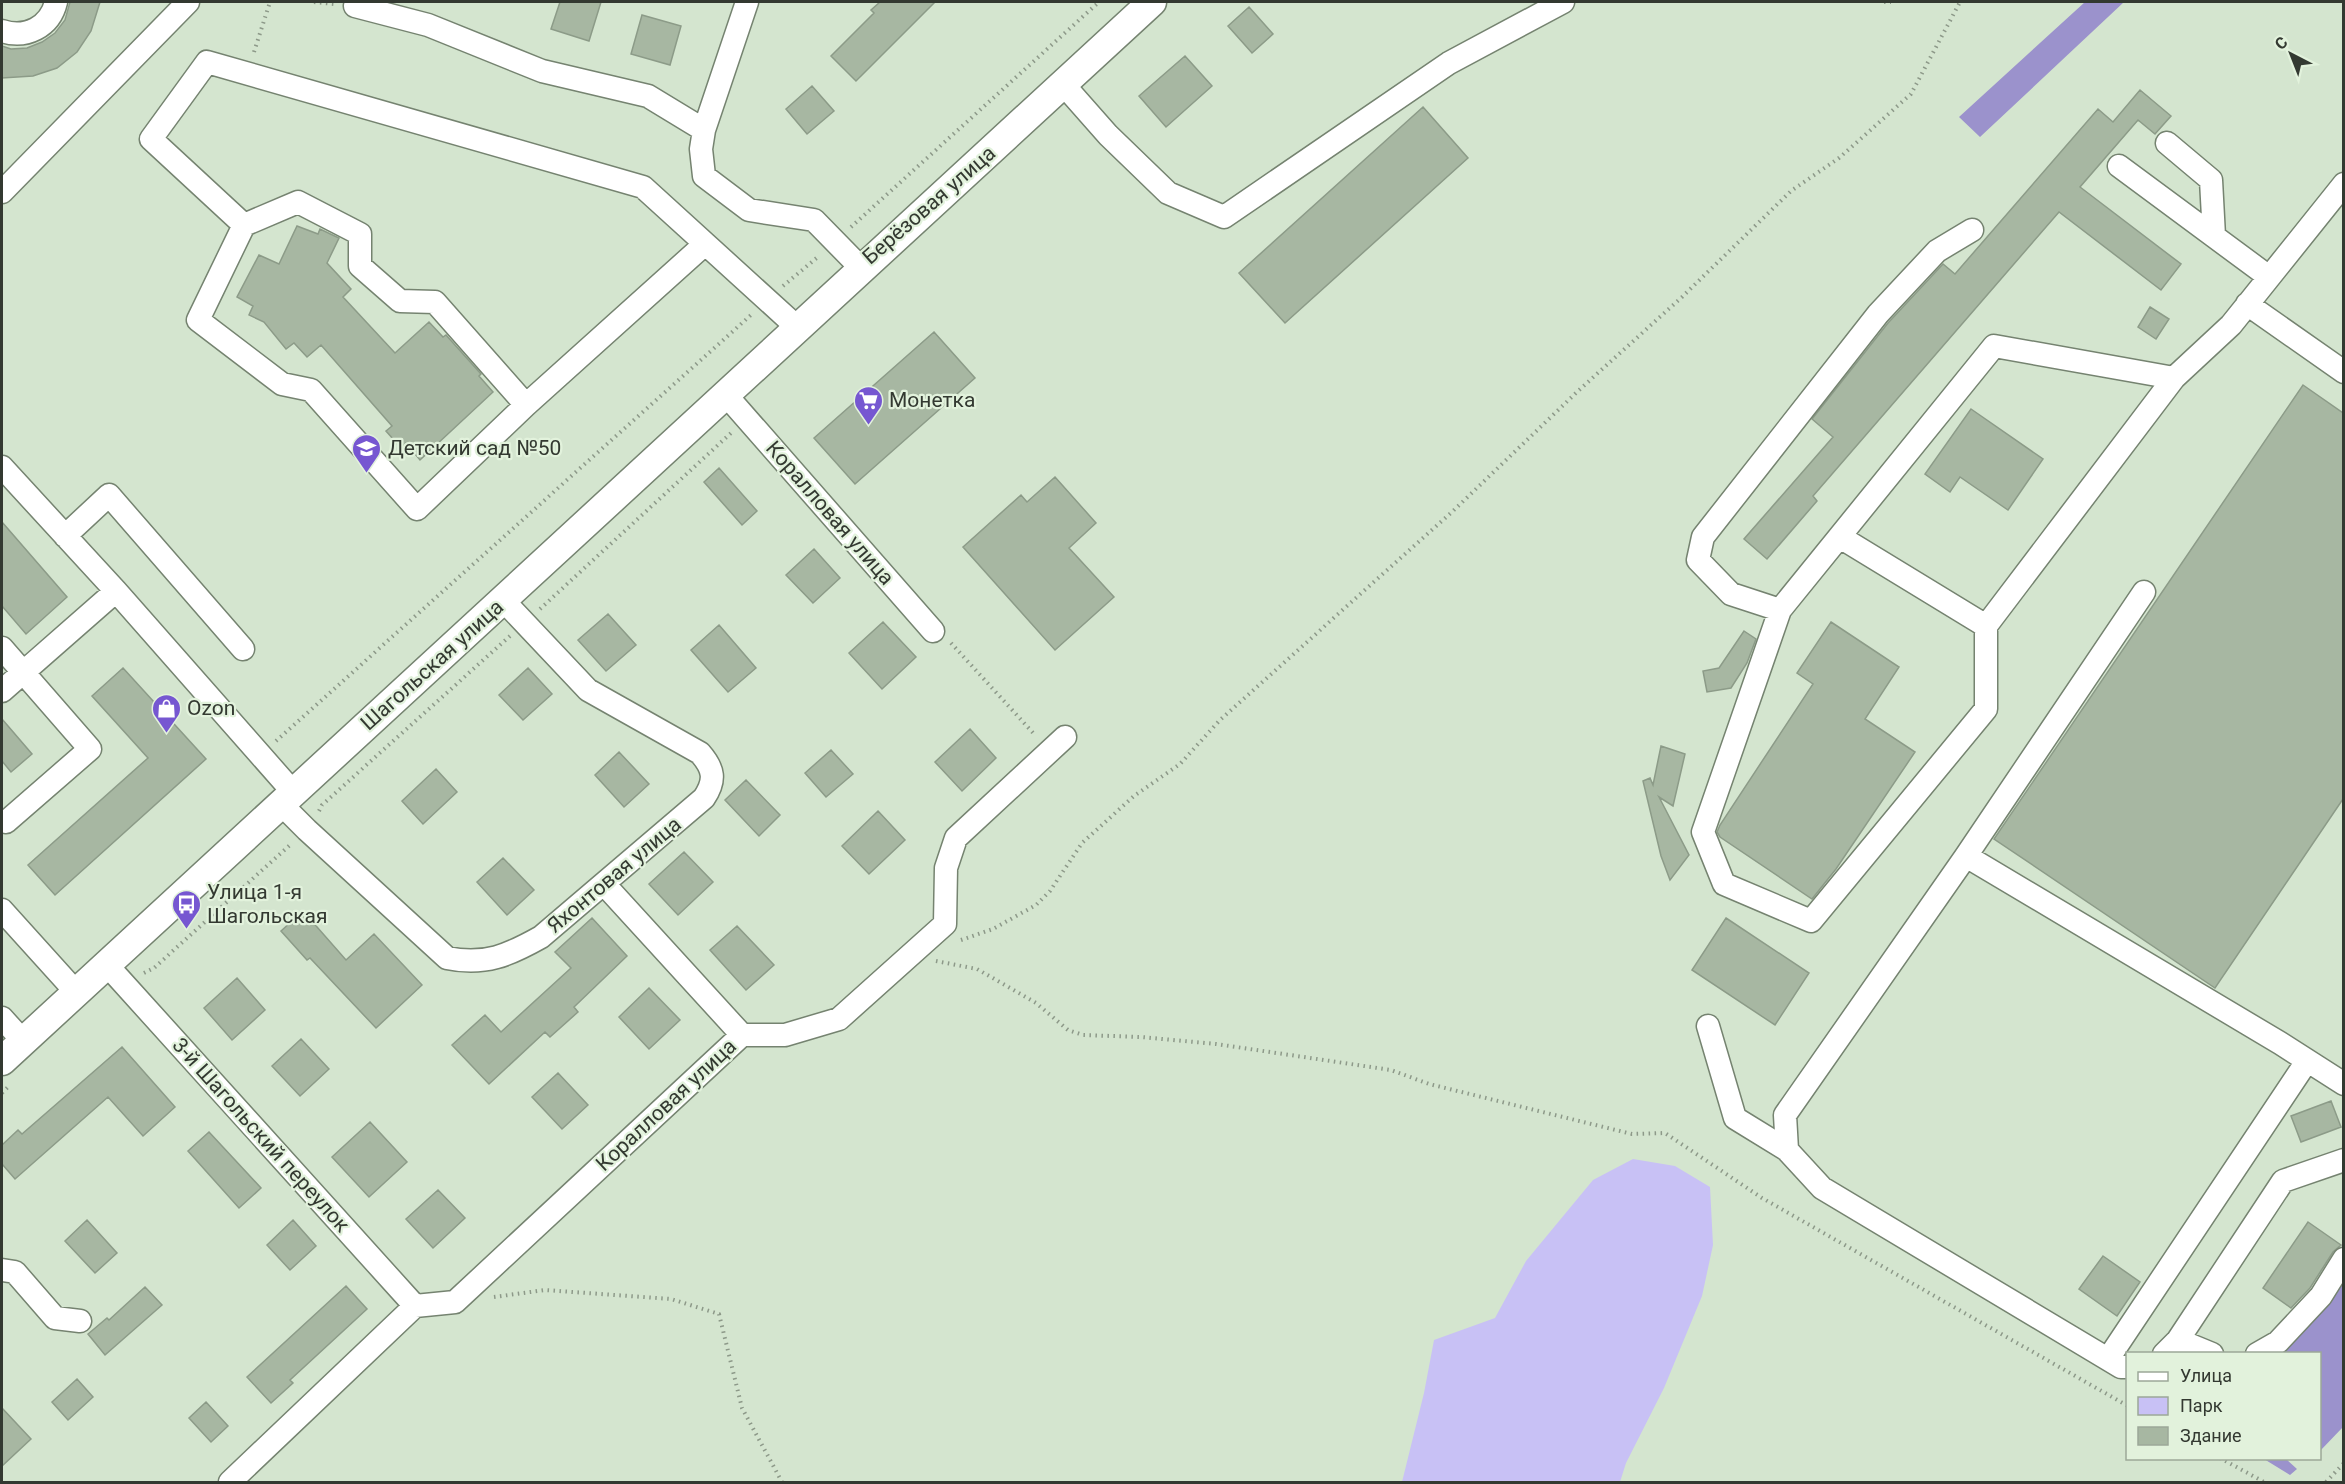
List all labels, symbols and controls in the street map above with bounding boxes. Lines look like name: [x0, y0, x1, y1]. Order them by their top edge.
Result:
north arrow: [2261, 24, 2321, 84]
text: С: [2271, 33, 2292, 54]
street label: Берёзовая улица: [858, 141, 1000, 269]
supermarket icon: Монетка: [852, 384, 884, 426]
place label: Монетка: [889, 388, 975, 412]
school or university icon: Детский сад №50: [351, 432, 383, 474]
place label: Детский сад №50: [388, 436, 561, 460]
street label: Коралловая улица: [761, 436, 899, 590]
street label: Шагольская улица: [356, 595, 508, 735]
shop icon: Ozon: [150, 692, 182, 734]
place label: Ozon: [187, 696, 235, 720]
street label: Яхонтовая улица: [542, 812, 686, 938]
place label: Улица 1-я Шагольская: [207, 880, 327, 928]
bus stop icon: Улица 1-я Шагольская: [170, 888, 202, 930]
street label: 3-й Шагольский переулок: [167, 1033, 355, 1237]
street label: Коралловая улица: [591, 1034, 741, 1176]
legend: [2126, 1352, 2321, 1460]
text: Улица: [2180, 1365, 2232, 1386]
text: Парк: [2180, 1395, 2223, 1416]
text: Здание: [2180, 1425, 2242, 1446]

